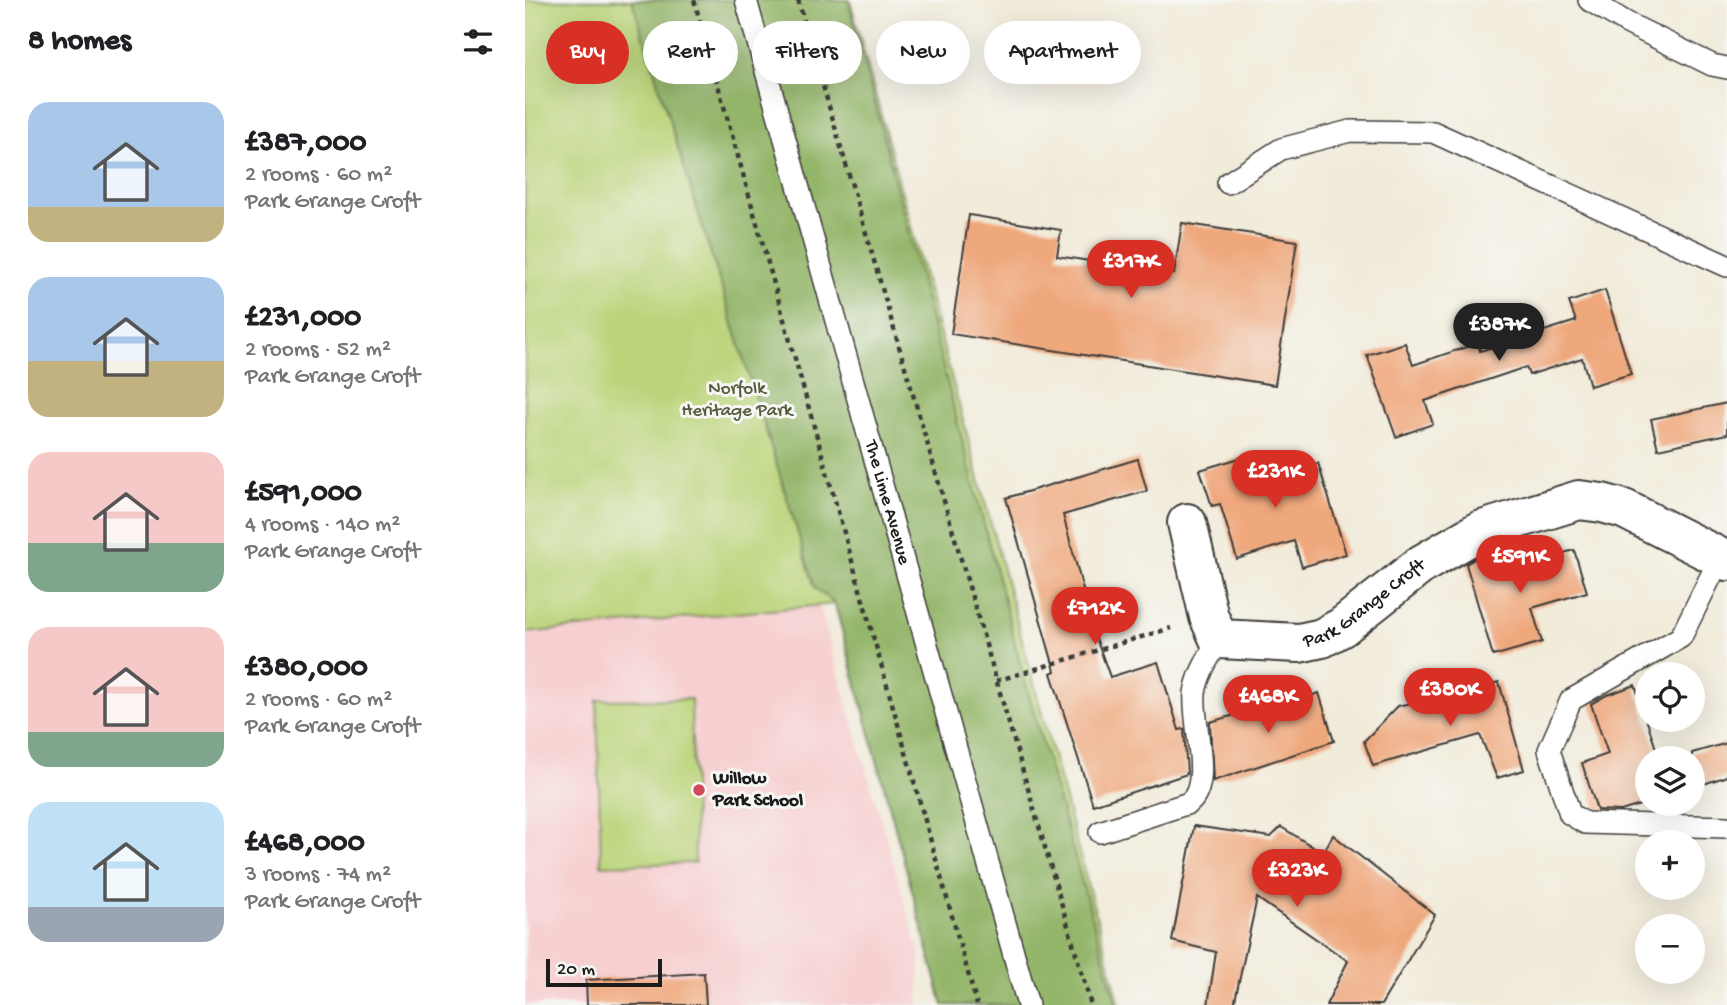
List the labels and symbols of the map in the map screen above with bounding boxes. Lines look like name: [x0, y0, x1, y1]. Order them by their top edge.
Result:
pin: £317K: [1082, 240, 1180, 300]
pin: £387K: [1450, 304, 1548, 363]
park label: Norfolk Heritage Park: [681, 378, 794, 423]
street label: The Lime Avenue: [858, 437, 915, 567]
pin: £231K: [1226, 450, 1324, 510]
pin: £591K: [1471, 536, 1569, 595]
street label: Park Grange Croft: [1300, 553, 1432, 653]
pin: £712K: [1046, 588, 1144, 647]
pin: £380K: [1401, 668, 1499, 728]
pin: £468K: [1219, 676, 1317, 735]
place label: Willow Park School: [712, 768, 803, 813]
marker: Willow Park School: [691, 782, 707, 798]
pin: £323K: [1248, 850, 1346, 909]
scale bar: [546, 956, 661, 988]

